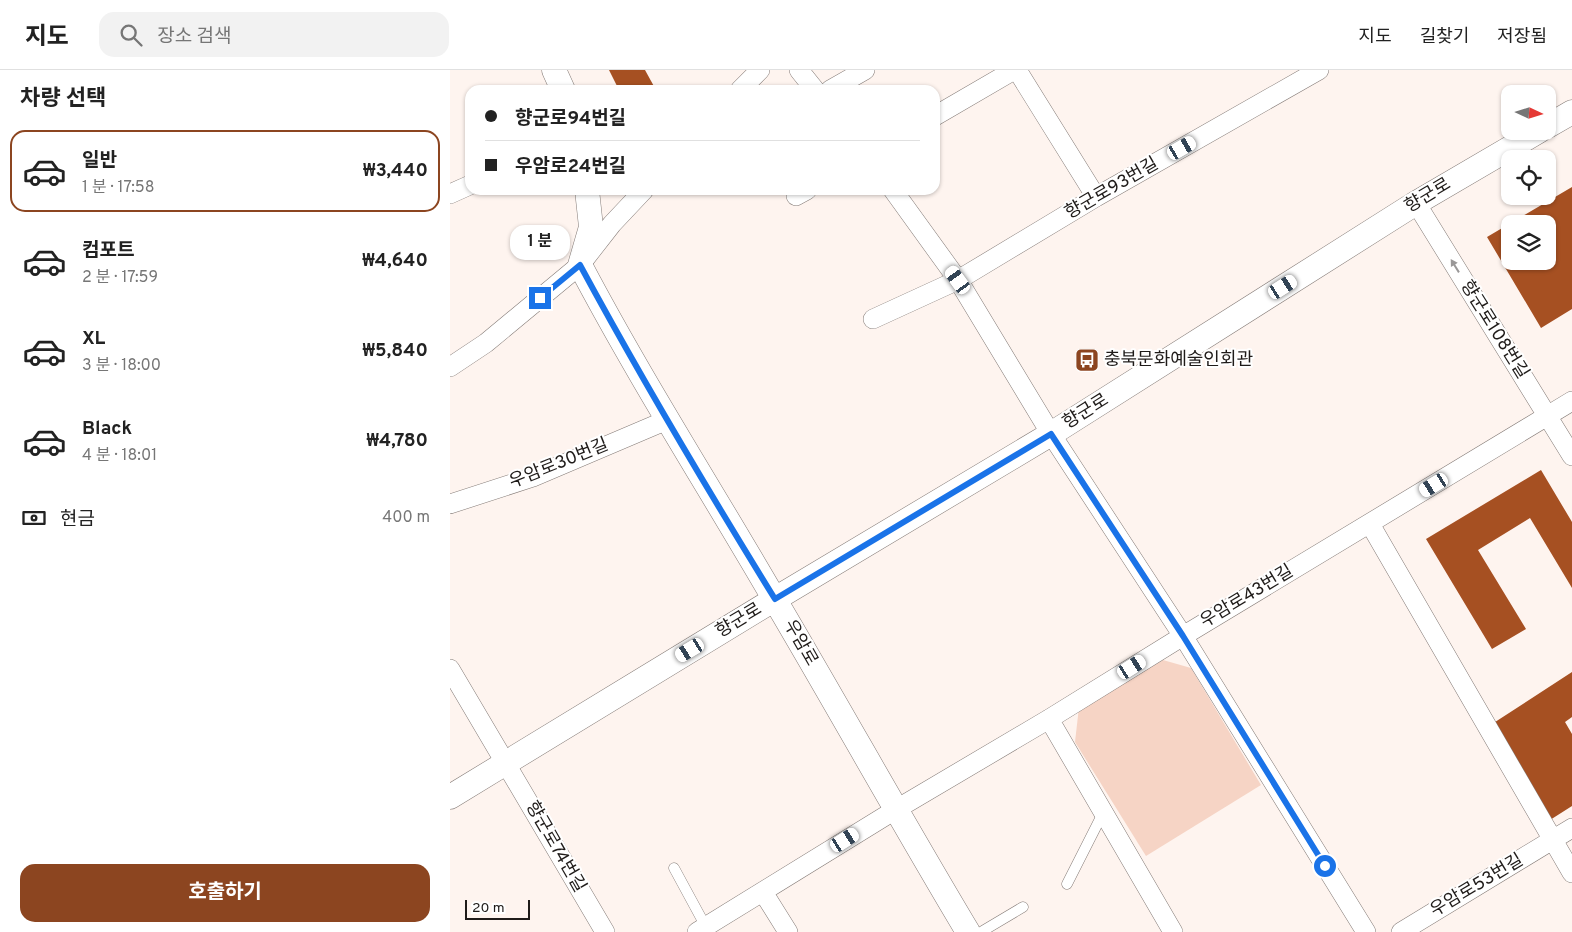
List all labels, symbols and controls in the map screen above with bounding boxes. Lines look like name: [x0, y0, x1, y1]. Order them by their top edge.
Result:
search box: [99, 12, 449, 57]
icon: search: [117, 21, 145, 49]
text: 지도: [25, 23, 69, 53]
text: 장소 검색: [157, 25, 232, 49]
text: 지도: [1359, 26, 1392, 49]
text: 길찾기: [1420, 26, 1469, 49]
text: 저장됨: [1497, 26, 1547, 49]
north arrow: [1501, 85, 1556, 140]
map controls: [1501, 85, 1556, 270]
text: 차량 선택: [20, 86, 106, 113]
text: 향군로94번길: [515, 107, 626, 131]
car: [1165, 134, 1198, 162]
icon: car: [22, 149, 67, 194]
text: 일반: [82, 149, 117, 173]
button: locate: [1501, 150, 1556, 205]
street label: 향군로93번길: [1061, 153, 1163, 225]
text: 우암로24번길: [515, 155, 626, 179]
text: ₩3,440: [363, 159, 428, 183]
street label: 향군로: [1401, 173, 1455, 219]
text: 1 분 · 17:58: [82, 178, 155, 198]
button: layers: [1501, 215, 1556, 270]
callout: 1 분: [510, 226, 570, 260]
text: 1 분: [527, 232, 553, 252]
icon: car: [22, 239, 67, 284]
text: 컴포트: [82, 239, 134, 263]
text: ₩4,640: [362, 249, 428, 273]
one-way arrow: [1450, 259, 1459, 273]
car: [943, 263, 972, 297]
text: 2 분 · 17:59: [82, 268, 158, 288]
car: [1266, 273, 1299, 301]
street label: 향군로108번길: [1455, 276, 1533, 384]
route end: [529, 287, 551, 309]
text: XL: [82, 327, 105, 351]
icon: car: [22, 329, 67, 374]
text: ₩5,840: [363, 339, 428, 363]
bus stop icon: 충북문화예술인회관: [1074, 347, 1100, 373]
place label: 충북문화예술인회관: [1104, 349, 1253, 372]
text: 3 분 · 18:00: [82, 356, 161, 376]
street label: 향군로: [1059, 389, 1113, 435]
text: Black: [82, 417, 132, 441]
icon: car: [22, 419, 67, 464]
text: ₩4,780: [366, 429, 428, 453]
street label: 우암로30번길: [506, 434, 612, 494]
text: 4 분 · 18:01: [82, 446, 157, 466]
car: [1417, 471, 1450, 499]
icon: cash: [20, 504, 48, 532]
text: 현금: [60, 508, 95, 532]
text: 400 m: [382, 508, 430, 528]
street label: 우암로43번길: [1196, 560, 1298, 634]
street label: 향군로: [712, 598, 766, 644]
street label: 우암로: [778, 616, 822, 670]
car: [673, 636, 706, 664]
car: [1115, 653, 1148, 681]
street label: 향군로74번길: [520, 797, 590, 897]
car: [828, 826, 861, 854]
street label: 우암로53번길: [1426, 849, 1528, 923]
route start: [1314, 855, 1336, 877]
button: 호출하기: [20, 864, 430, 922]
scale bar: [465, 897, 530, 920]
text: 20 m: [472, 900, 505, 917]

